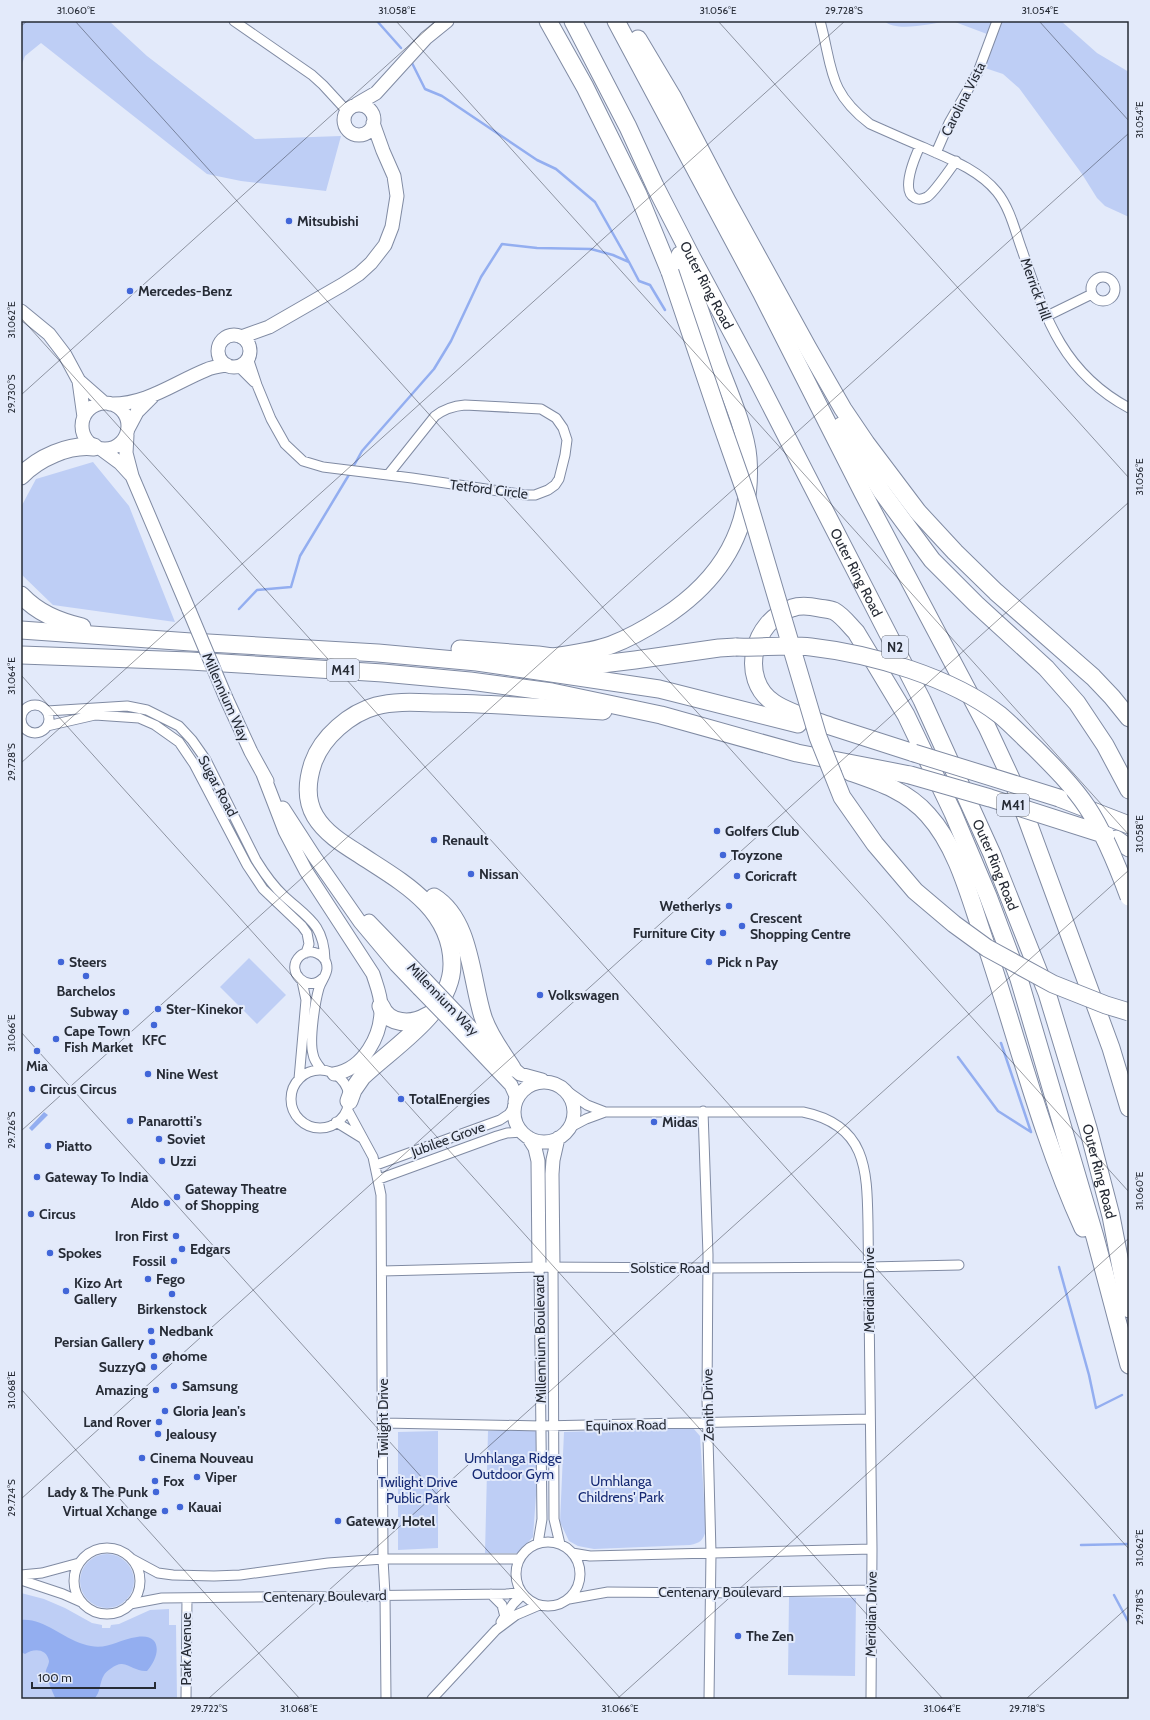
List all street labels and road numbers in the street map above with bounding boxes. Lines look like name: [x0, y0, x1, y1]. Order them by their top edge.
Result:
street label: Carolina Vista: [937, 59, 989, 139]
street label: Outer Ring Road: [676, 238, 738, 332]
street label: Merrick Hill: [1016, 255, 1056, 323]
street label: Tetford Circle: [449, 475, 529, 503]
street label: Outer Ring Road: [826, 525, 887, 620]
road number: N2: [882, 636, 908, 658]
street label: Millennium Way: [198, 650, 254, 744]
road number: M41: [327, 659, 359, 681]
street label: Sugar Road: [194, 752, 242, 820]
road number: M41: [997, 794, 1029, 816]
street label: Outer Ring Road: [968, 816, 1022, 913]
street label: Millennium Way: [403, 958, 483, 1040]
street label: Jubilee Grove: [408, 1117, 487, 1161]
street label: Outer Ring Road: [1078, 1122, 1120, 1221]
street label: Meridian Drive: [860, 1247, 878, 1333]
street label: Solstice Road: [630, 1259, 710, 1277]
street label: Millennium Boulevard: [530, 1275, 550, 1403]
street label: Zenith Drive: [698, 1369, 718, 1441]
street label: Twilight Drive: [374, 1378, 392, 1458]
street label: Equinox Road: [585, 1415, 667, 1435]
street label: Meridian Drive: [861, 1571, 881, 1657]
street label: Centenary Boulevard: [658, 1583, 782, 1601]
street label: Centenary Boulevard: [263, 1586, 387, 1606]
street label: Park Avenue: [177, 1613, 195, 1685]

